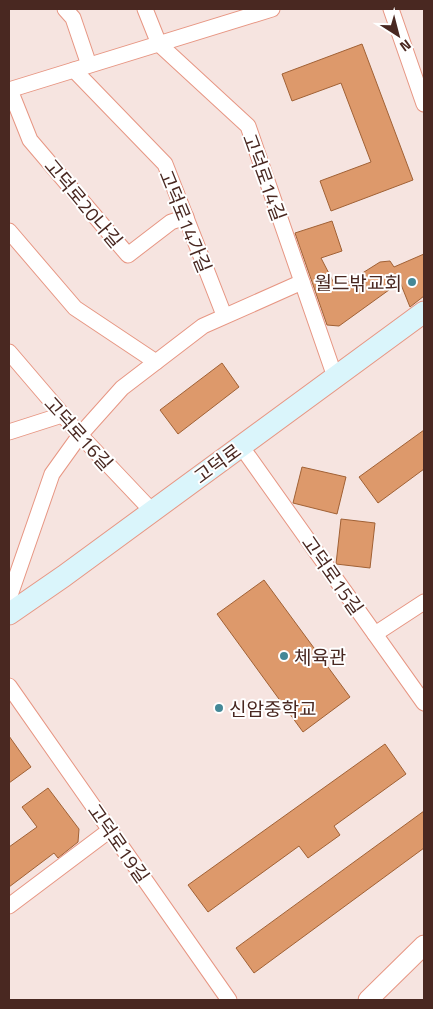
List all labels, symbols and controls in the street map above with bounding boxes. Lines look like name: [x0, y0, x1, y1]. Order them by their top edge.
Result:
north arrow: [373, 10, 423, 60]
text: N: [396, 35, 416, 57]
street label: 고덕로14길: [236, 129, 294, 225]
street label: 고덕로20나길: [38, 152, 130, 254]
street label: 고덕로14가길: [152, 165, 220, 277]
place label: 월드밖교회: [315, 268, 402, 297]
marker: 월드밖교회: [406, 276, 418, 288]
street label: 고덕로16길: [38, 389, 120, 477]
street label: 고덕로: [187, 436, 247, 490]
street label: 고덕로15길: [295, 529, 371, 621]
place label: 체육관: [294, 642, 346, 671]
marker: 체육관: [278, 650, 290, 662]
place label: 신암중학교: [229, 694, 316, 723]
marker: 신암중학교: [213, 702, 225, 714]
street label: 고덕로19길: [81, 797, 157, 889]

